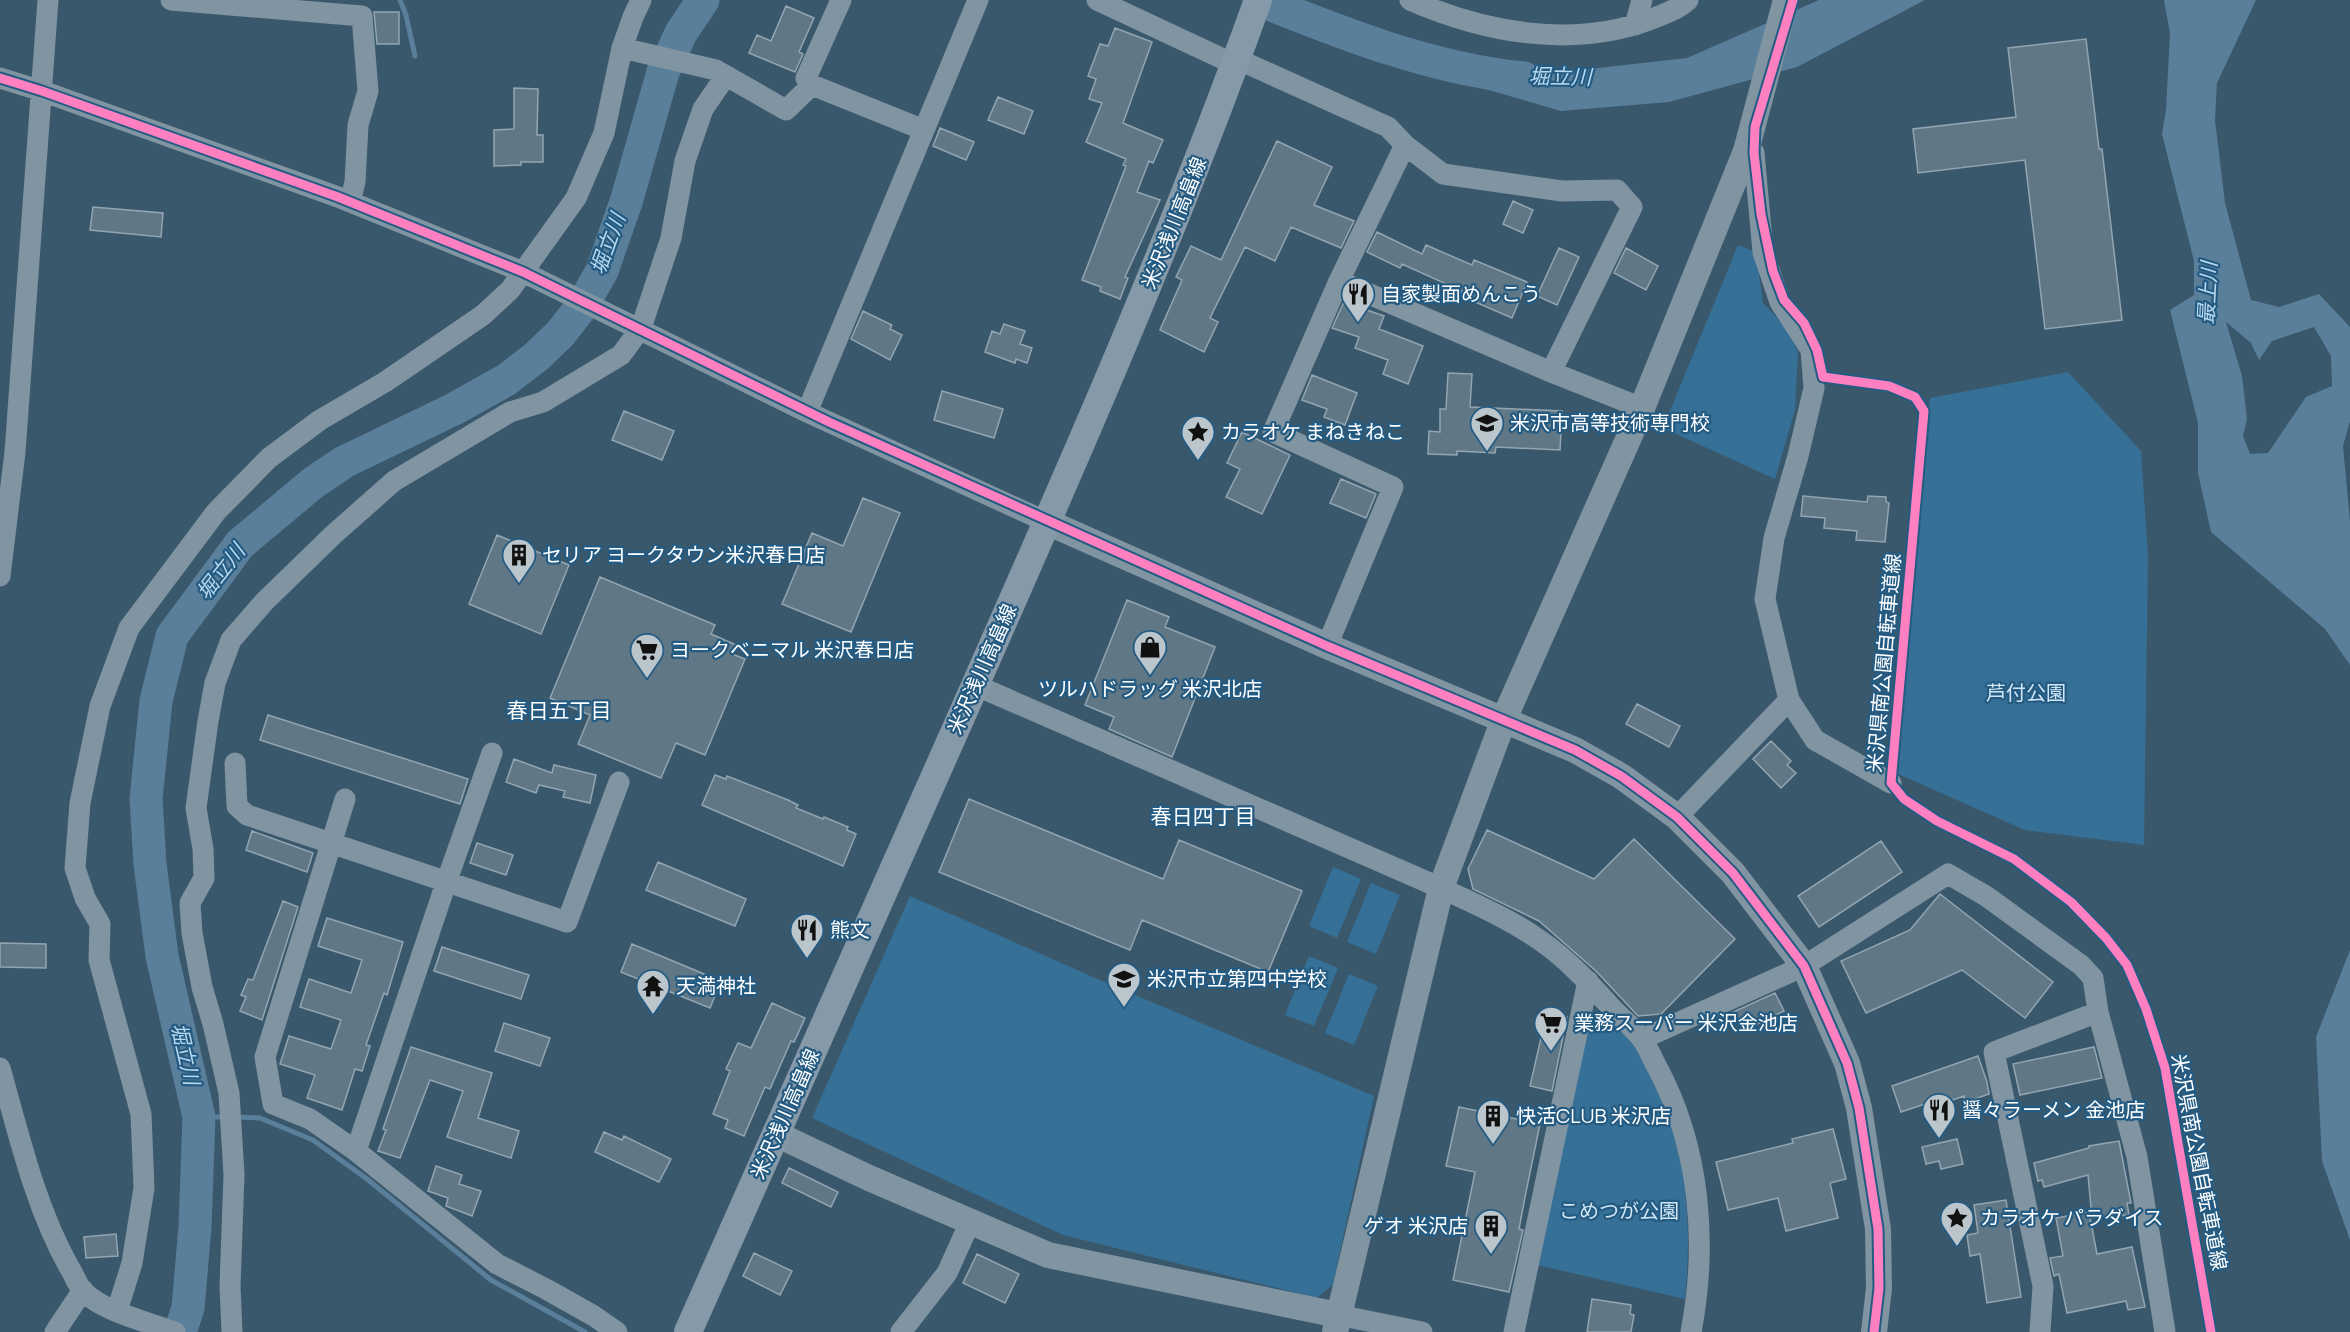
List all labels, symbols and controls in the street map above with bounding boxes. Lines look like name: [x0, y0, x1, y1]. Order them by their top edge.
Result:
water label: 堀立川: [1528, 61, 1594, 91]
street label: 米沢浅川高畠線: [1135, 153, 1212, 293]
water label: 堀立川: [583, 207, 632, 278]
water label: 最上川: [2191, 259, 2223, 325]
restaurant icon: 自家製面めんこう: [1340, 276, 1376, 323]
place label: 自家製面めんこう: [1381, 280, 1541, 307]
school or university icon: 米沢市高等技術専門校: [1469, 405, 1505, 452]
place label: 米沢市高等技術専門校: [1510, 409, 1710, 436]
place icon: カラオケ まねきねこ: [1180, 414, 1216, 461]
place label: カラオケ まねきねこ: [1221, 418, 1405, 445]
water label: 堀立川: [190, 536, 252, 605]
building icon: セリア ヨークタウン米沢春日店: [501, 537, 537, 584]
place label: セリア ヨークタウン米沢春日店: [542, 541, 825, 568]
street label: 米沢県南公園自転車道線: [1860, 552, 1907, 774]
street label: 米沢浅川高畠線: [941, 599, 1022, 738]
shop icon: ツルハドラッグ 米沢北店: [1132, 629, 1168, 676]
supermarket icon: ヨークベニマル 米沢春日店: [629, 632, 665, 679]
place label: ヨークベニマル 米沢春日店: [670, 636, 914, 663]
place label: ツルハドラッグ 米沢北店: [1038, 675, 1262, 702]
park label: 芦付公園: [1986, 679, 2066, 706]
district label: 春日五丁目: [507, 696, 612, 724]
district label: 春日四丁目: [1151, 802, 1256, 830]
restaurant icon: 熊文: [789, 912, 825, 959]
place label: 熊文: [830, 916, 870, 943]
school or university icon: 米沢市立第四中学校: [1106, 961, 1142, 1008]
place label: 米沢市立第四中学校: [1147, 965, 1327, 992]
temple icon: 天満神社: [635, 968, 671, 1015]
place label: 天満神社: [676, 972, 756, 999]
supermarket icon: 業務スーパー 米沢金池店: [1533, 1005, 1569, 1052]
place label: 業務スーパー 米沢金池店: [1574, 1009, 1798, 1036]
water label: 堀立川: [165, 1020, 207, 1090]
street label: 米沢浅川高畠線: [744, 1044, 825, 1183]
street label: 米沢県南公園自転車道線: [2165, 1051, 2234, 1272]
restaurant icon: 醤々ラーメン 金池店: [1921, 1092, 1957, 1139]
place label: 醤々ラーメン 金池店: [1962, 1096, 2145, 1123]
building icon: 快活CLUB 米沢店: [1475, 1098, 1511, 1145]
place label: 快活CLUB 米沢店: [1516, 1102, 1671, 1129]
park label: こめつが公園: [1559, 1197, 1679, 1224]
place icon: カラオケ パラダイス: [1939, 1200, 1975, 1247]
place label: カラオケ パラダイス: [1980, 1204, 2163, 1231]
building icon: ゲオ 米沢店: [1473, 1208, 1509, 1255]
place label: ゲオ 米沢店: [1364, 1212, 1468, 1239]

